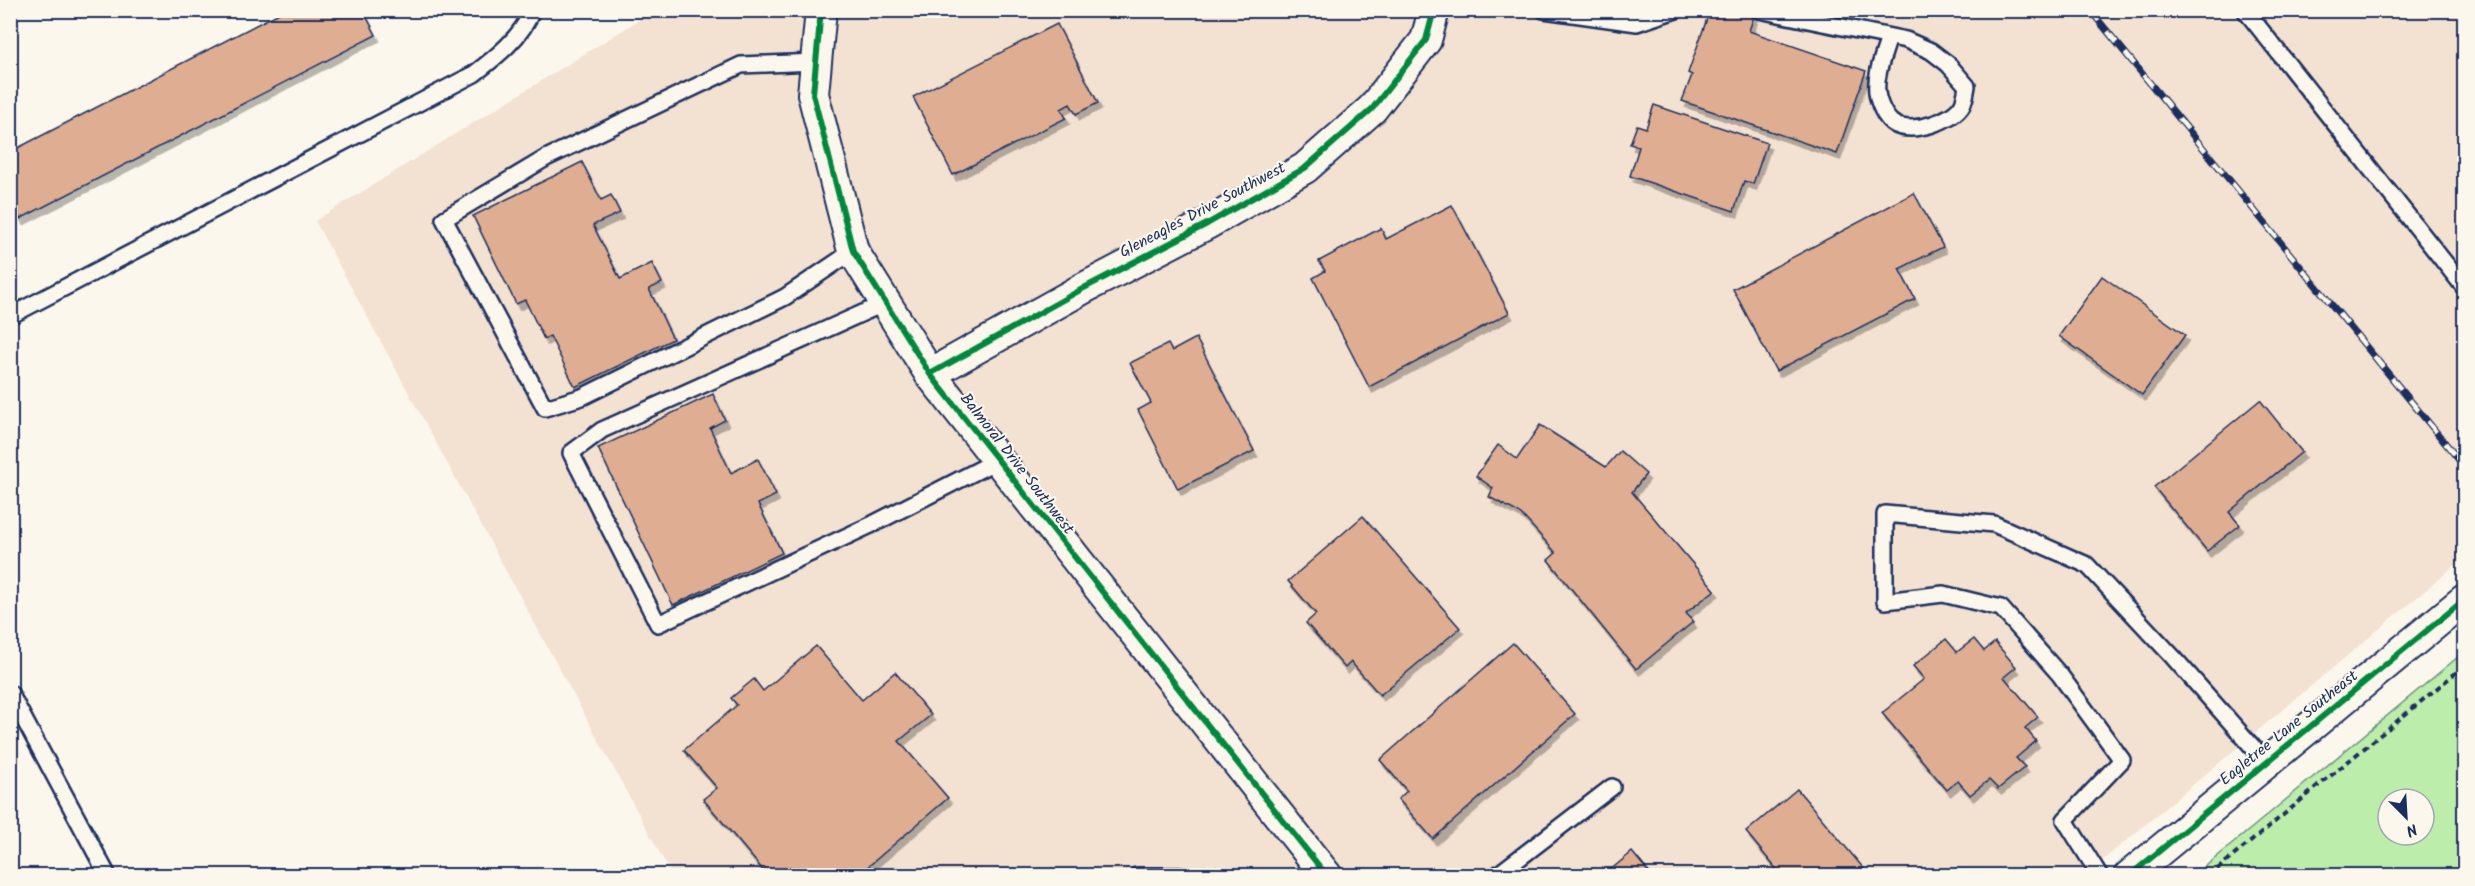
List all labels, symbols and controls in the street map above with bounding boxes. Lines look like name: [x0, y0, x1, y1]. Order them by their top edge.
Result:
street label: Gleneagles Drive Southwest: [1115, 155, 1291, 265]
street label: Balmoral Drive Southwest: [953, 388, 1081, 541]
street label: Eagletree Lane Southeast: [2214, 664, 2364, 792]
north arrow: [2376, 787, 2436, 847]
text: N: [2402, 816, 2421, 843]

